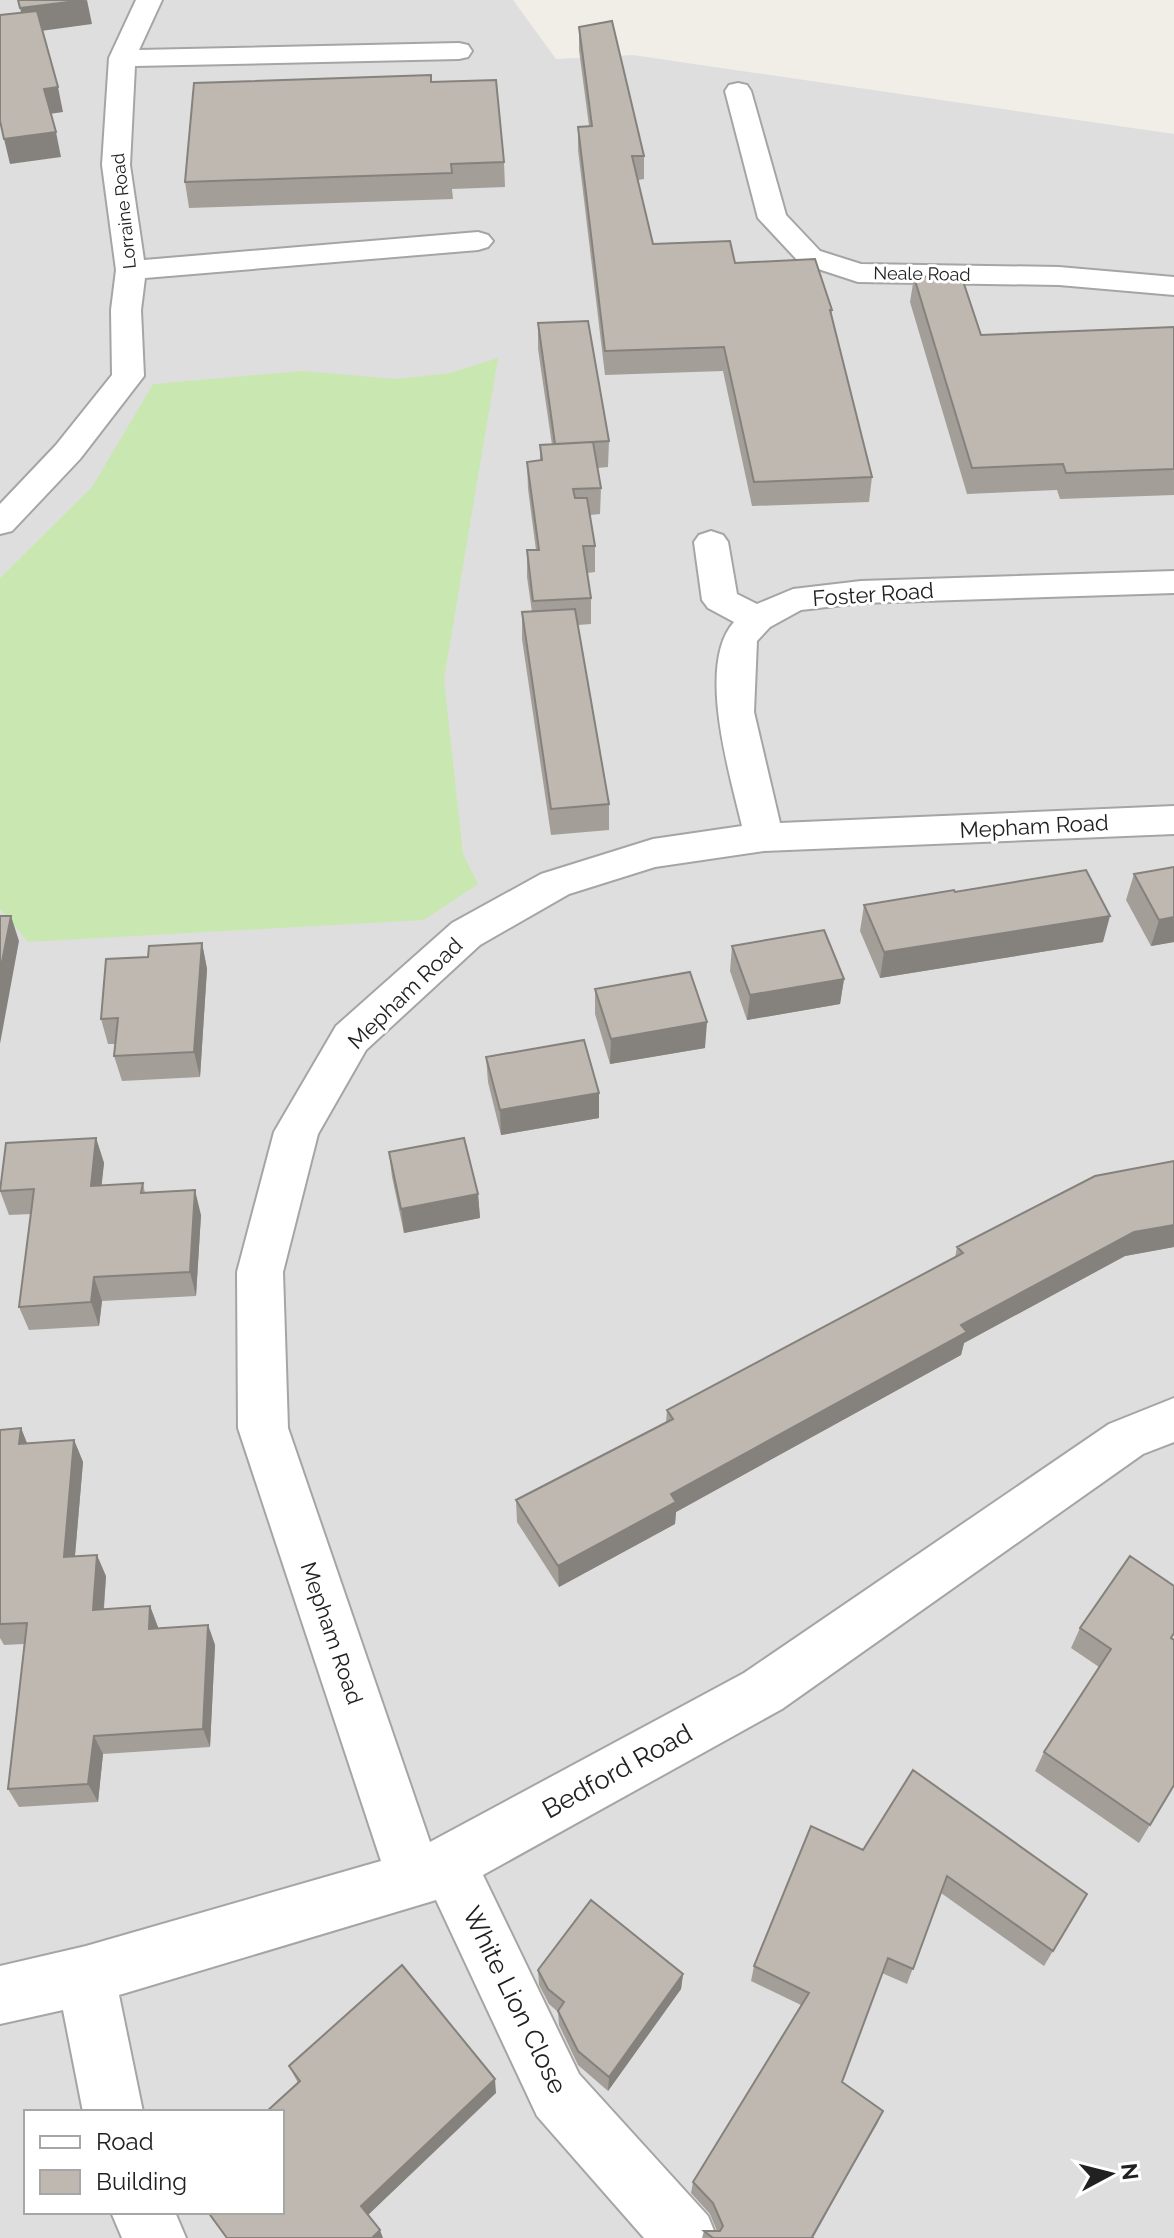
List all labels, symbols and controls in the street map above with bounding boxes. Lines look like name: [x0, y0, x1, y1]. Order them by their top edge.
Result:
street label: Lorraine Road: [107, 152, 140, 270]
street label: Neale Road: [873, 262, 971, 285]
street label: Foster Road: [811, 577, 935, 611]
street label: Mepham Road: [959, 809, 1109, 843]
street label: Mepham Road: [342, 932, 468, 1054]
street label: Mepham Road: [295, 1558, 369, 1708]
street label: Bedford Road: [537, 1718, 697, 1824]
street label: White Lion Close: [457, 1901, 573, 2099]
legend: [24, 2110, 284, 2214]
text: Road: [96, 2127, 154, 2156]
north arrow: [1070, 2134, 1150, 2214]
text: N: [1116, 2162, 1144, 2181]
text: Building: [96, 2167, 187, 2196]

